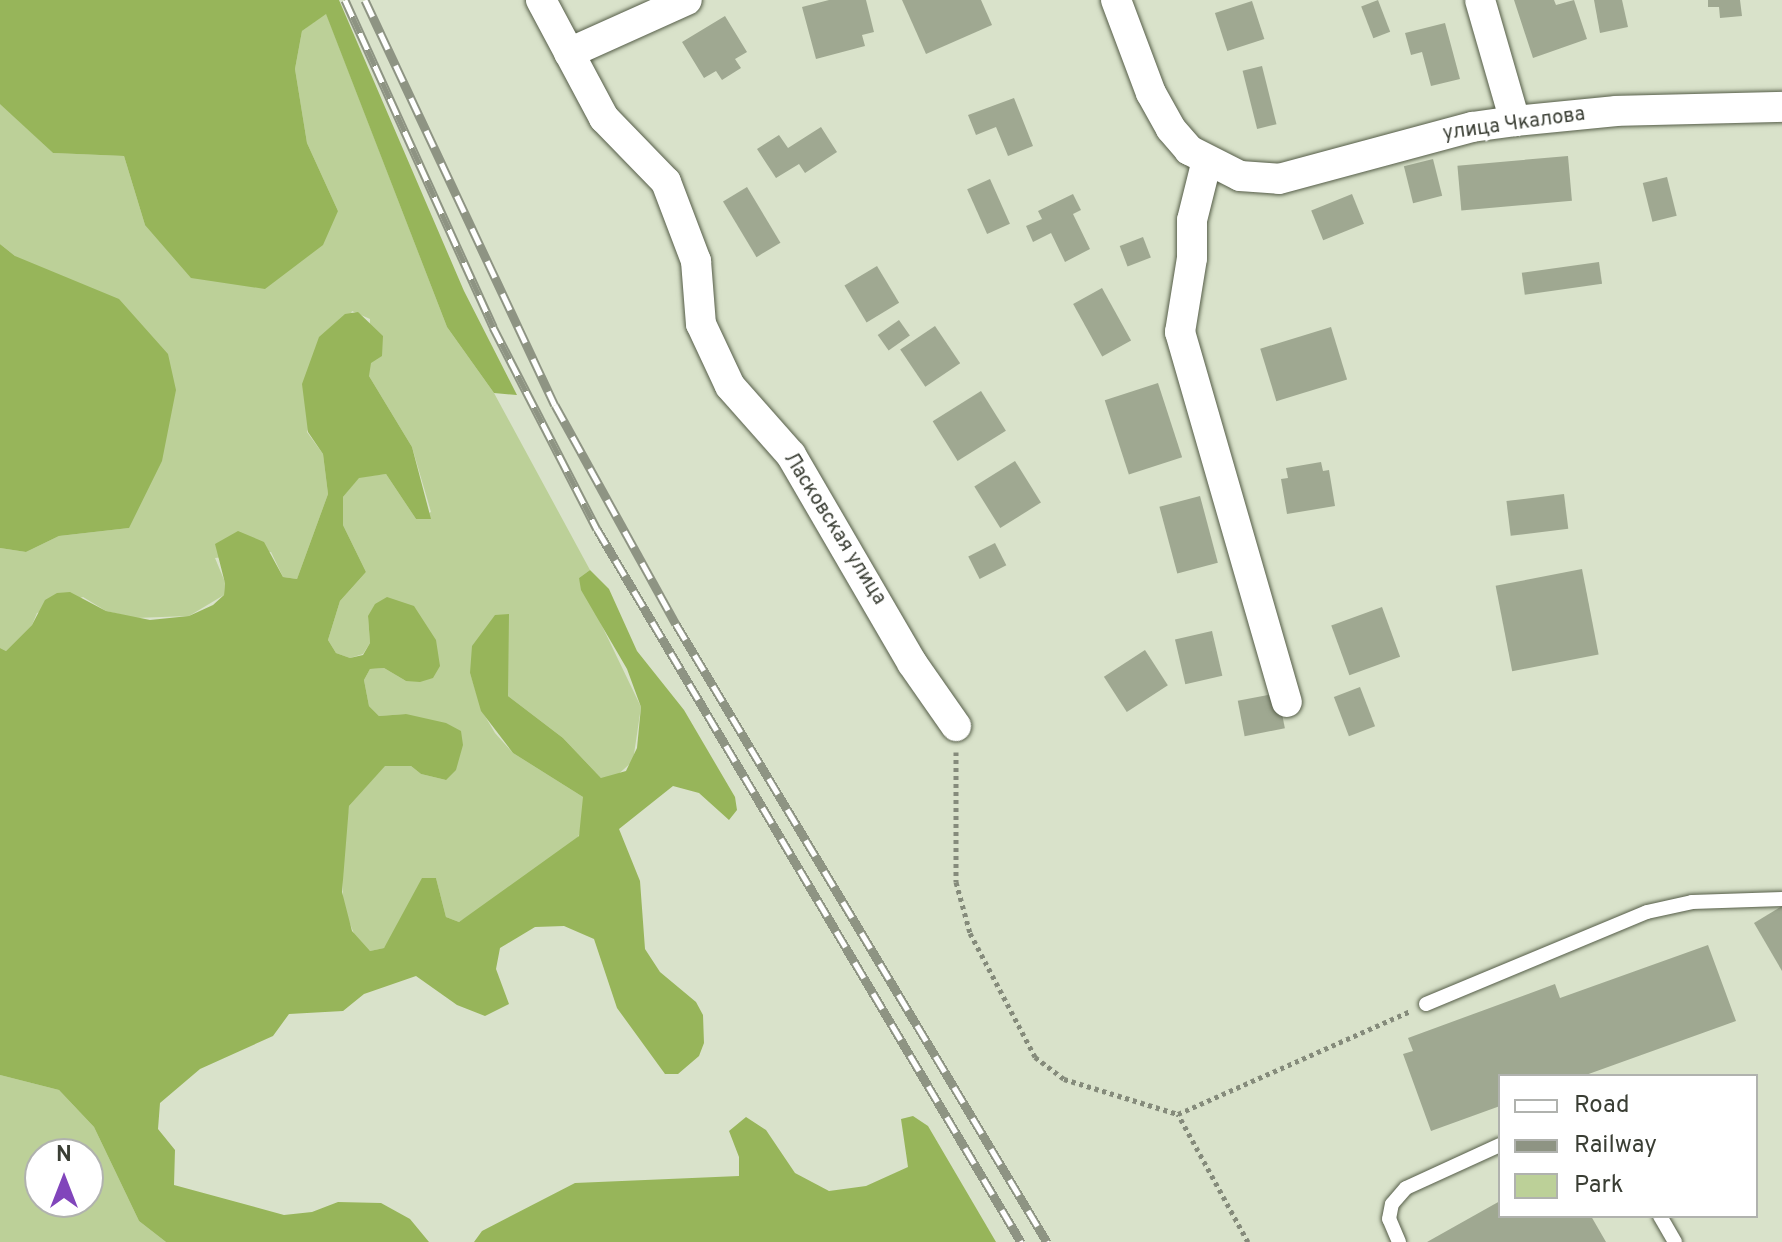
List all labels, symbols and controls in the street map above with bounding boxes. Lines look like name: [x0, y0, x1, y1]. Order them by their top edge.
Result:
street label: улица Чкалова: [1441, 103, 1587, 147]
street label: Ласковская улица: [777, 448, 891, 610]
legend: [1498, 1074, 1758, 1218]
text: Road: [1574, 1091, 1630, 1121]
text: Railway: [1574, 1131, 1657, 1161]
north arrow: [24, 1138, 104, 1218]
text: N: [56, 1142, 72, 1169]
text: Park: [1574, 1171, 1624, 1201]

